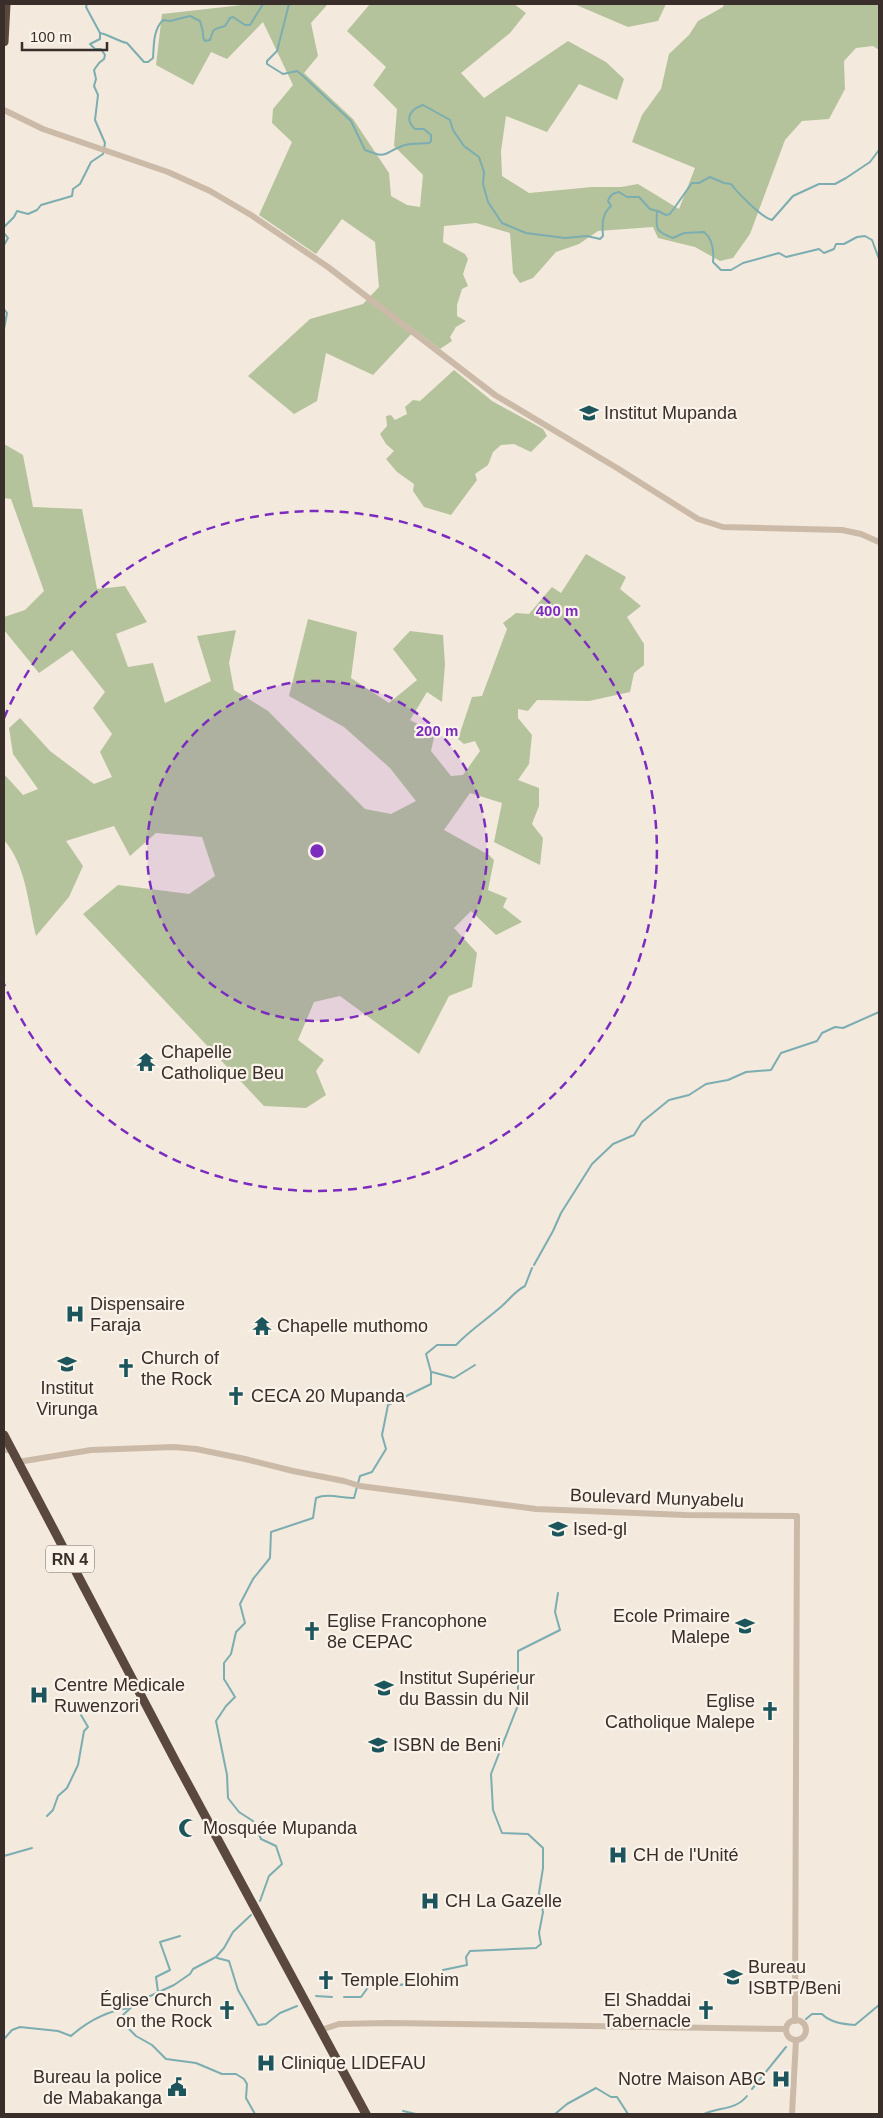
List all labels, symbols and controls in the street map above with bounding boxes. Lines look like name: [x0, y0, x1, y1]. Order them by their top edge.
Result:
scale bar: [22, 20, 108, 52]
text: 100 m: [30, 28, 72, 45]
school or university icon: Institut Mupanda: [578, 402, 600, 424]
place label: Institut Mupanda: [604, 403, 738, 423]
text: 400 m: [536, 602, 578, 619]
text: 200 m: [416, 722, 458, 739]
centre of rings: [308, 842, 326, 860]
place label: Chapelle Catholique Beu: [161, 1042, 284, 1083]
temple icon: Chapelle Catholique Beu: [135, 1051, 157, 1073]
place label: Dispensaire Faraja: [90, 1294, 185, 1335]
hospital icon: Dispensaire Faraja: [64, 1303, 86, 1325]
temple icon: Chapelle muthomo: [251, 1315, 273, 1337]
place label: Chapelle muthomo: [277, 1316, 428, 1336]
place label: Church of the Rock: [141, 1348, 220, 1389]
school or university icon: Institut Virunga: [56, 1353, 78, 1375]
church icon: Church of the Rock: [115, 1357, 137, 1379]
place label: Institut Virunga: [36, 1378, 99, 1419]
church icon: CECA 20 Mupanda: [225, 1385, 247, 1407]
place label: CECA 20 Mupanda: [251, 1386, 406, 1406]
street label: Boulevard Munyabelu: [570, 1485, 744, 1511]
school or university icon: Ised-gl: [547, 1518, 569, 1540]
place label: Ised-gl: [573, 1519, 627, 1539]
road number: RN 4: [46, 1546, 94, 1572]
place label: Ecole Primaire Malepe: [613, 1606, 730, 1647]
place label: Eglise Francophone 8e CEPAC: [327, 1611, 487, 1652]
school or university icon: Ecole Primaire Malepe: [734, 1615, 756, 1637]
church icon: Eglise Francophone 8e CEPAC: [301, 1620, 323, 1642]
place label: Institut Supérieur du Bassin du Nil: [399, 1668, 535, 1709]
place label: Centre Medicale Ruwenzori: [54, 1675, 185, 1716]
school or university icon: Institut Supérieur du Bassin du Nil: [373, 1677, 395, 1699]
hospital icon: Centre Medicale Ruwenzori: [28, 1684, 50, 1706]
place label: Eglise Catholique Malepe: [605, 1691, 755, 1732]
church icon: Eglise Catholique Malepe: [759, 1700, 781, 1722]
school or university icon: ISBN de Beni: [367, 1734, 389, 1756]
place label: ISBN de Beni: [393, 1735, 501, 1755]
mosque icon: Mosquée Mupanda: [177, 1817, 199, 1839]
place label: Mosquée Mupanda: [203, 1818, 358, 1838]
hospital icon: CH de l'Unité: [607, 1844, 629, 1866]
place label: CH de l'Unité: [633, 1845, 738, 1865]
hospital icon: CH La Gazelle: [419, 1890, 441, 1912]
place label: CH La Gazelle: [445, 1891, 562, 1911]
place label: Bureau ISBTP/Beni: [748, 1957, 841, 1998]
school or university icon: Bureau ISBTP/Beni: [722, 1966, 744, 1988]
church icon: Temple Elohim: [315, 1969, 337, 1991]
place label: Temple Elohim: [341, 1970, 459, 1990]
place label: Église Church on the Rock: [100, 1990, 213, 2031]
place label: El Shaddai Tabernacle: [603, 1990, 691, 2031]
church icon: Église Church on the Rock: [216, 1999, 238, 2021]
church icon: El Shaddai Tabernacle: [695, 1999, 717, 2021]
hospital icon: Clinique LIDEFAU: [255, 2052, 277, 2074]
place label: Clinique LIDEFAU: [281, 2053, 426, 2073]
place label: Bureau la police de Mabakanga: [33, 2067, 163, 2108]
hospital icon: Notre Maison ABC: [770, 2068, 792, 2090]
place label: Notre Maison ABC: [618, 2069, 766, 2089]
public building icon: Bureau la police de Mabakanga: [166, 2076, 188, 2098]

